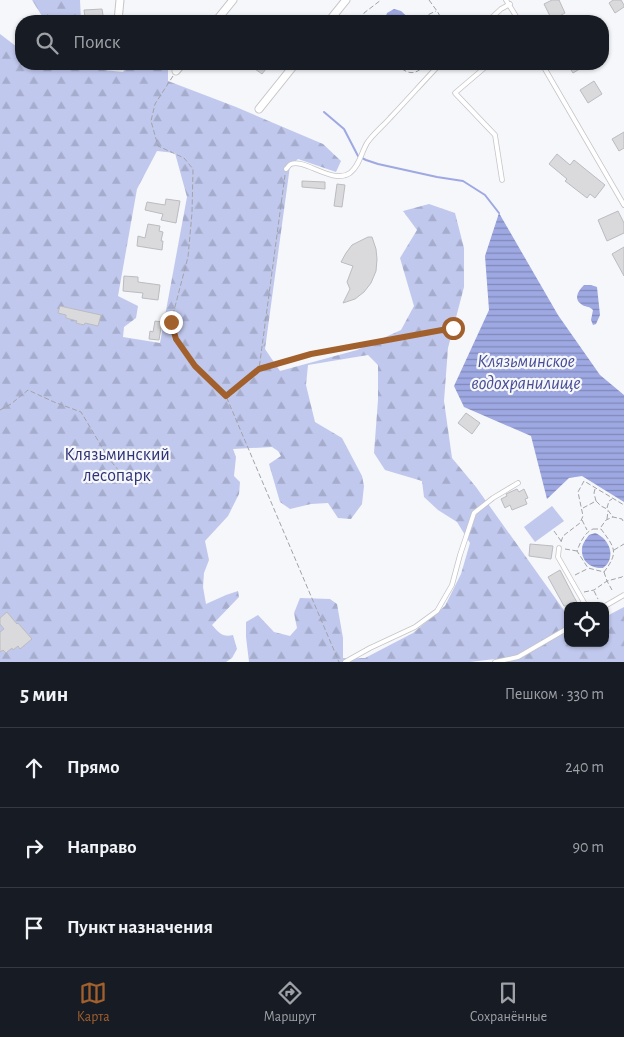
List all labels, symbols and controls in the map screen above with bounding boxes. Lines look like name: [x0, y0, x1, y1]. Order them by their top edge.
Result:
search box: [15, 15, 609, 70]
icon: search: [33, 29, 61, 57]
text: Поиск: [73, 33, 120, 52]
route end: [160, 311, 183, 334]
route start: [442, 317, 465, 340]
water label: Клязьминское водохранилище: [471, 352, 581, 393]
park label: Клязьминский лесопарк: [64, 446, 170, 485]
map controls: [564, 602, 609, 647]
button: locate: [564, 602, 609, 647]
text: 5 мин: [20, 684, 68, 705]
text: Пешком · 330 m: [505, 686, 604, 702]
icon: ahead: [20, 754, 48, 782]
text: Прямо: [67, 758, 120, 777]
text: 240 m: [565, 759, 604, 775]
icon: right: [20, 834, 48, 862]
text: Направо: [67, 838, 137, 857]
text: 90 m: [573, 839, 604, 855]
icon: arrive: [20, 914, 48, 942]
text: Пункт назначения: [67, 918, 213, 937]
tab: Карта: [77, 979, 110, 1026]
tab: Маршрут: [263, 979, 316, 1026]
tab: Сохранённые: [470, 979, 547, 1026]

